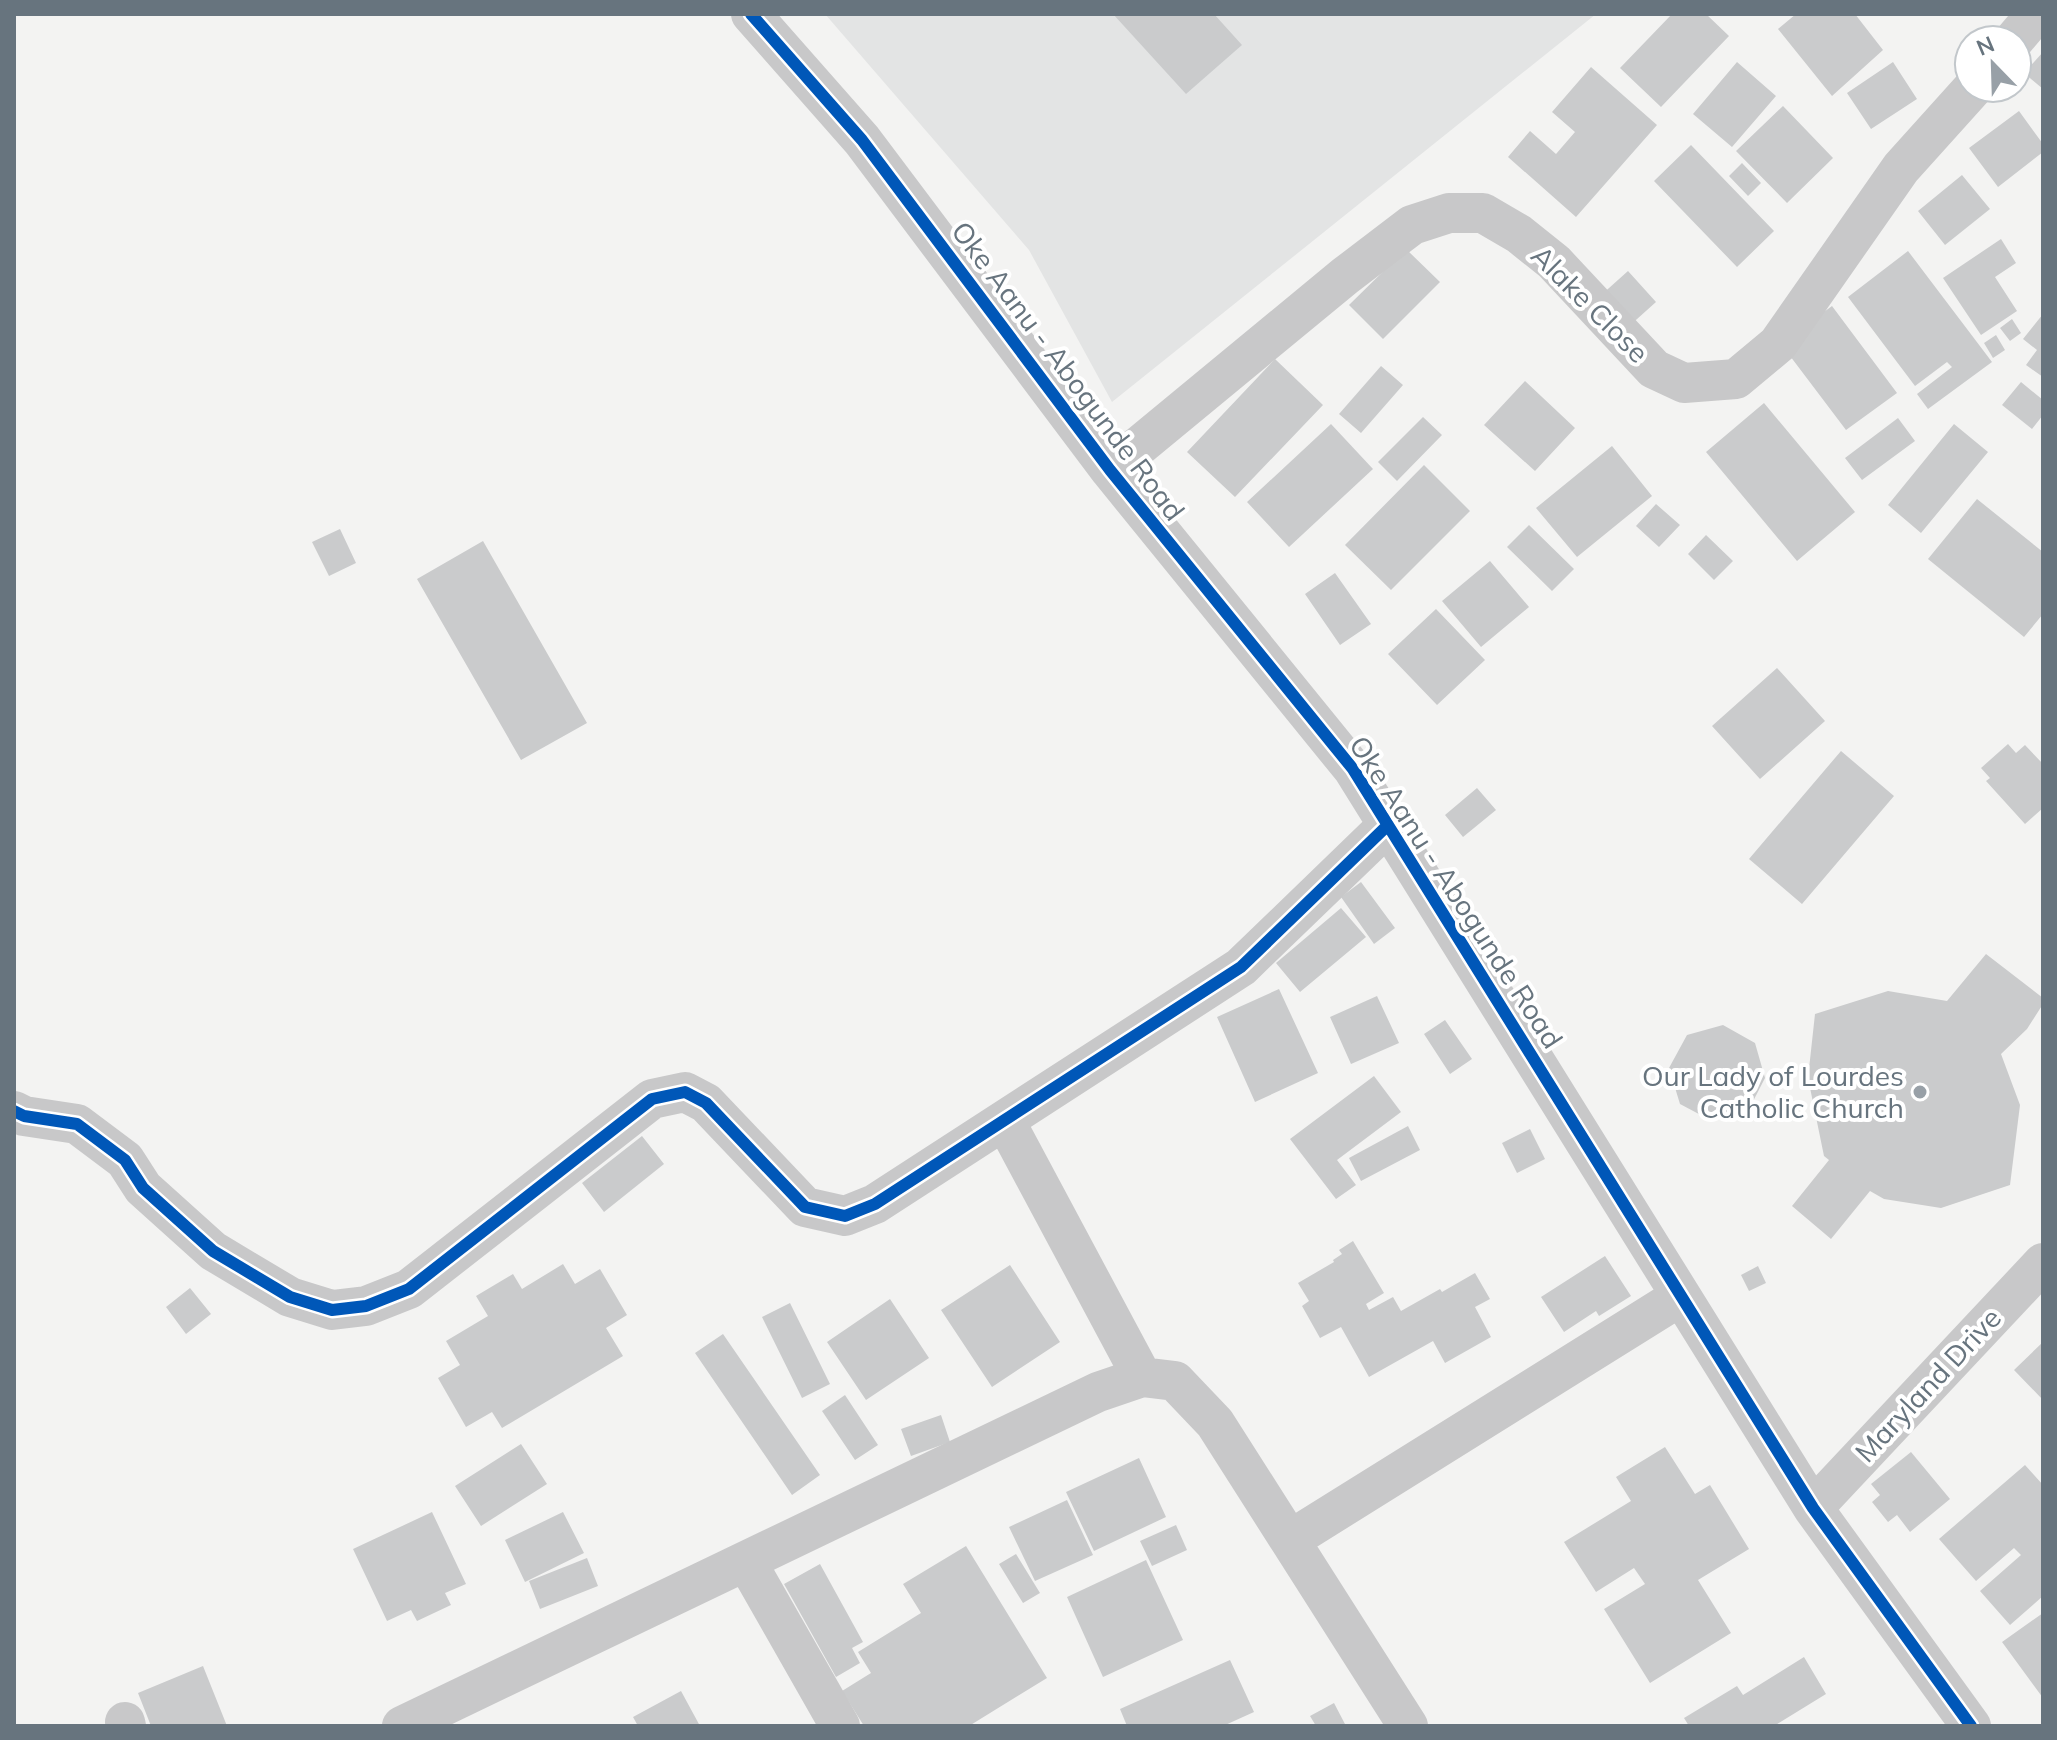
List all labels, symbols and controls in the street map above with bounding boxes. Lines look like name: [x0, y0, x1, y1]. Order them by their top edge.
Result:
north arrow: [1953, 24, 2033, 104]
text: N: [1972, 29, 1998, 62]
street label: Oke Aanu - Abogunde Road: [944, 214, 1192, 527]
street label: Alake Close: [1524, 238, 1656, 370]
street label: Oke Aanu - Abogunde Road: [1342, 729, 1571, 1055]
place label: Our Lady of Lourdes Catholic Church: [1642, 1058, 1904, 1125]
marker: Our Lady of Lourdes Catholic Church: [1911, 1083, 1929, 1101]
street label: Maryland Drive: [1847, 1300, 2008, 1469]

